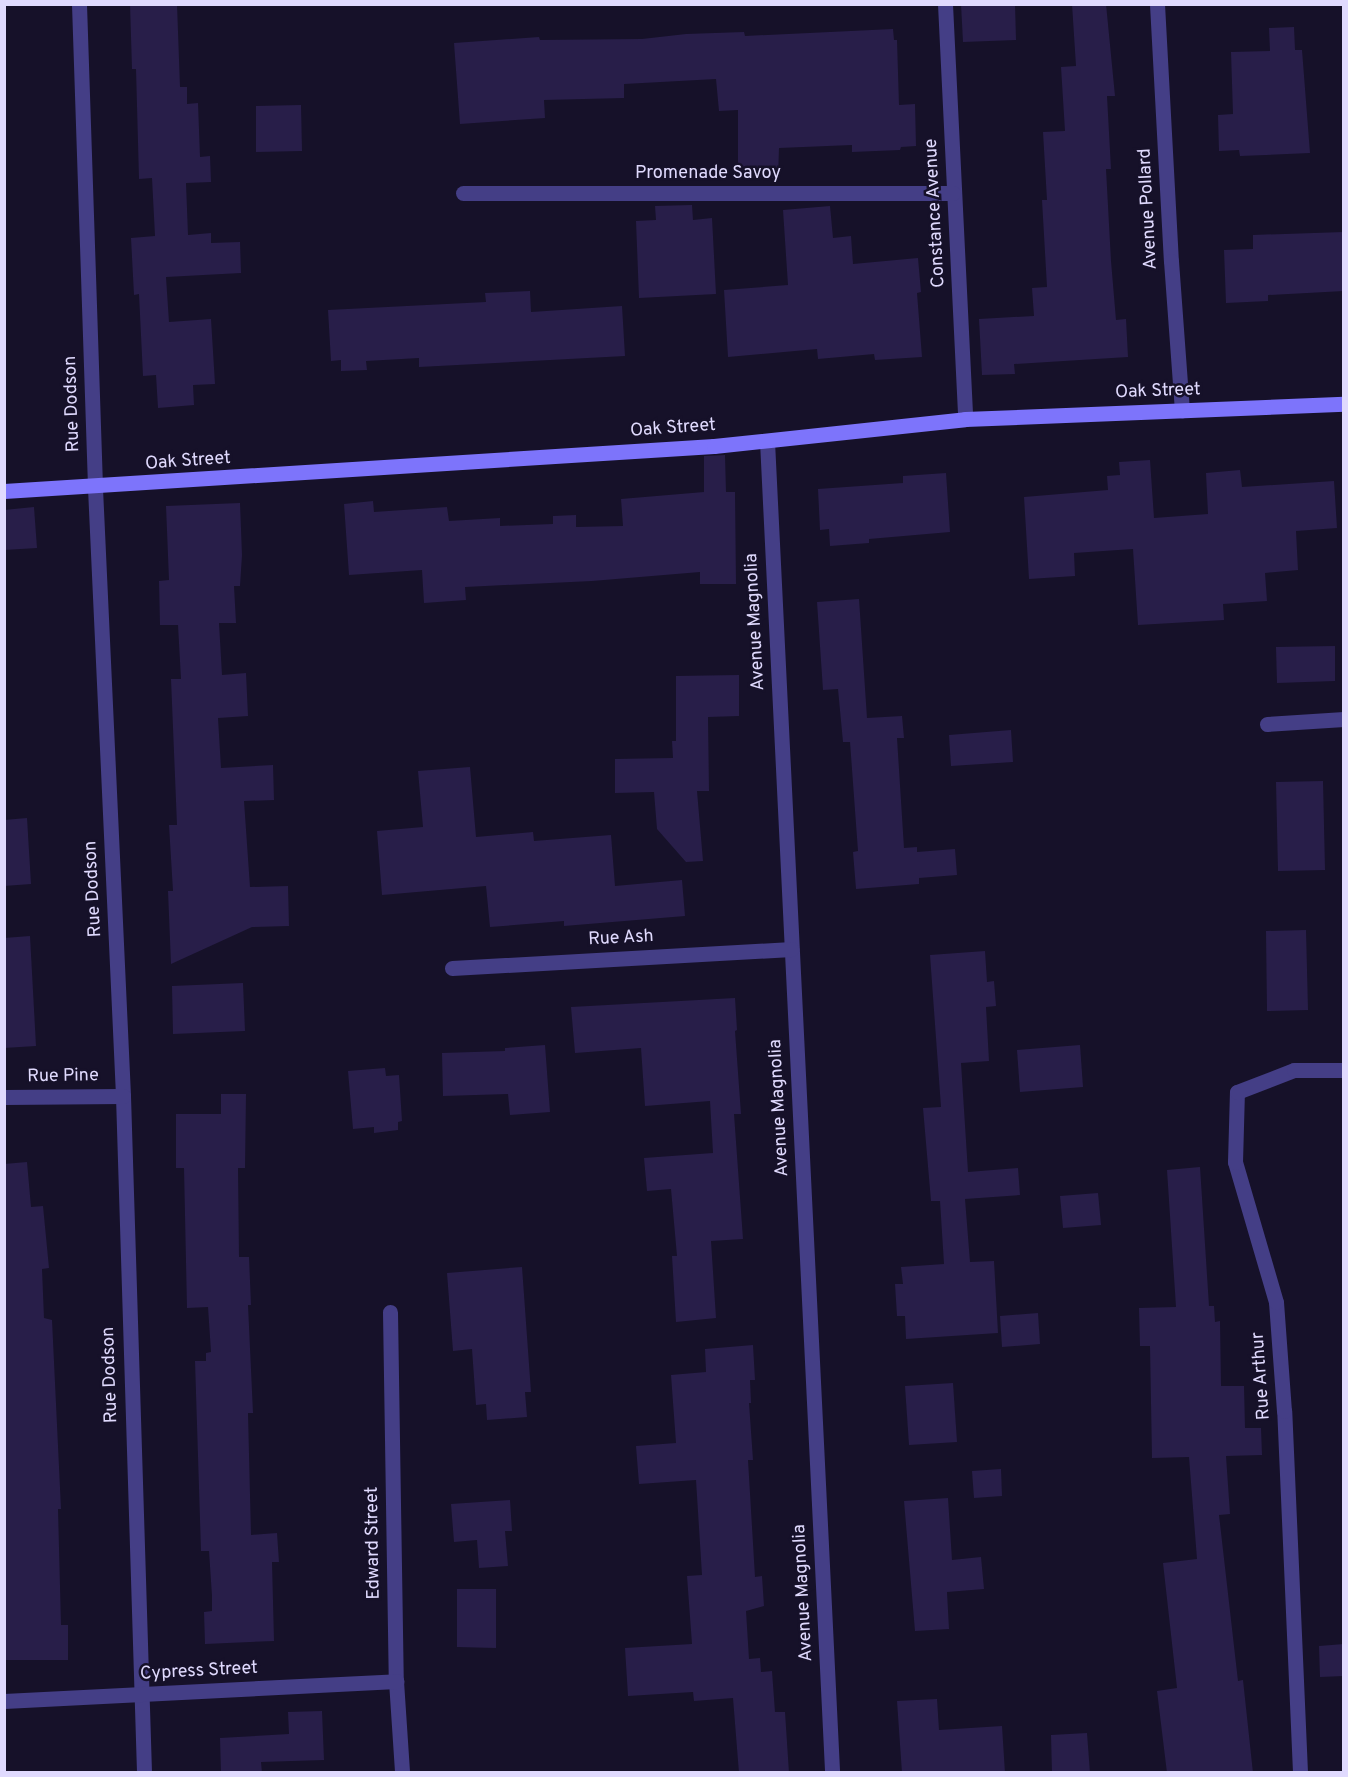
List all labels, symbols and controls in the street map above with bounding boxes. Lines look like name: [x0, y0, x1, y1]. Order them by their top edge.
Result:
street label: Constance Avenue: [921, 138, 951, 288]
street label: Avenue Pollard: [1135, 148, 1163, 270]
street label: Promenade Savoy: [635, 163, 781, 185]
street label: Rue Dodson: [61, 355, 85, 453]
street label: Oak Street: [1115, 380, 1201, 404]
street label: Oak Street: [630, 415, 716, 443]
street label: Oak Street: [145, 448, 231, 476]
street label: Avenue Magnolia: [742, 553, 770, 691]
street label: Rue Dodson: [81, 840, 107, 938]
street label: Rue Ash: [587, 926, 655, 952]
street label: Avenue Magnolia: [766, 1039, 794, 1177]
street label: Rue Pine: [27, 1066, 99, 1088]
street label: Rue Dodson: [99, 1326, 123, 1424]
street label: Rue Arthur: [1248, 1331, 1276, 1421]
street label: Edward Street: [362, 1486, 386, 1600]
street label: Avenue Magnolia: [790, 1524, 818, 1662]
street label: Cypress Street: [140, 1658, 258, 1686]

